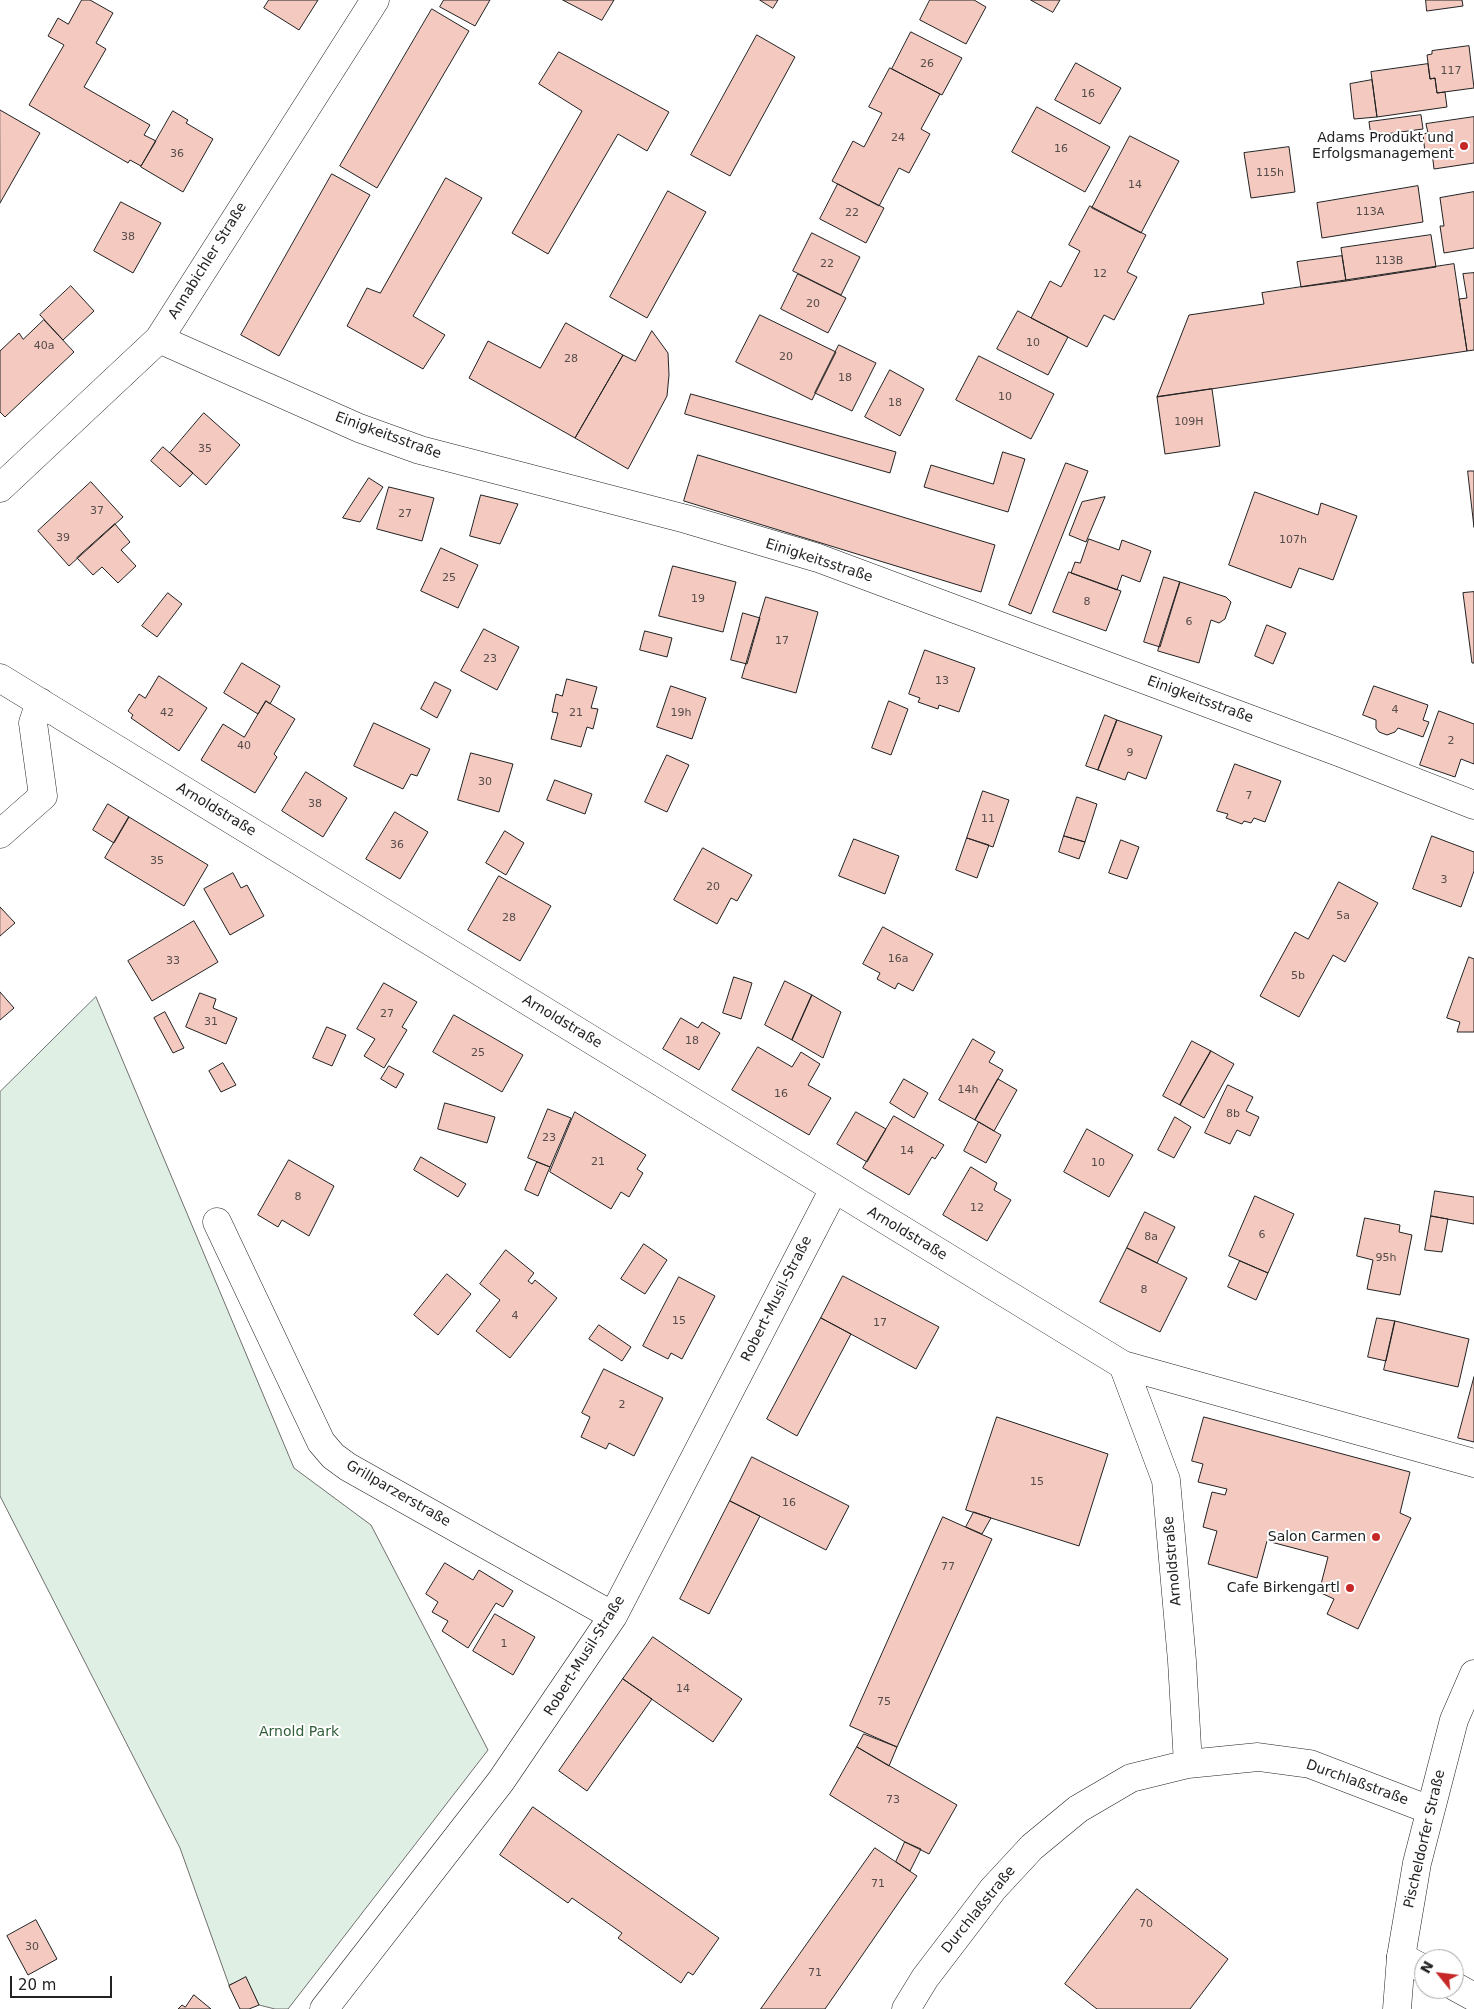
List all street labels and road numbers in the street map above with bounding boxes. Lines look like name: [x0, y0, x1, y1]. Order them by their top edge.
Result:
street label: Annabichler Straße: [165, 200, 251, 322]
street label: Einigkeitsstraße: [333, 409, 443, 463]
street label: Einigkeitsstraße: [763, 536, 875, 586]
street label: Einigkeitsstraße: [1145, 673, 1255, 727]
street label: Arnoldstraße: [173, 780, 259, 840]
street label: Arnoldstraße: [519, 992, 605, 1052]
street label: Arnoldstraße: [864, 1204, 950, 1264]
street label: Robert-Musil-Straße: [738, 1233, 816, 1365]
street label: Grillparzerstraße: [343, 1457, 453, 1531]
street label: Arnoldstraße: [1161, 1516, 1185, 1606]
street label: Robert-Musil-Straße: [541, 1593, 629, 1719]
street label: Durchlaßstraße: [1304, 1757, 1410, 1809]
street label: Pischeldorfer Straße: [1401, 1768, 1449, 1910]
street label: Durchlaßstraße: [939, 1863, 1019, 1957]

